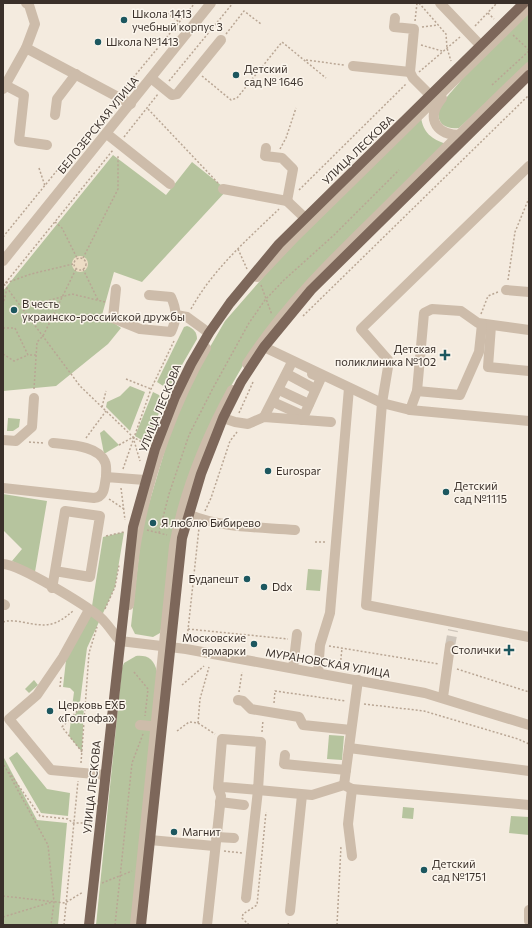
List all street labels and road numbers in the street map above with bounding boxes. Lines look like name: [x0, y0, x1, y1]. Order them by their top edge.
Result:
street label: БЕЛОЗЕРСКАЯ УЛИЦА: [54, 73, 141, 176]
street label: УЛИЦА ЛЕСКОВА: [319, 112, 396, 187]
street label: УЛИЦА ЛЕСКОВА: [136, 361, 183, 454]
street label: МУРАНОВСКАЯ УЛИЦА: [265, 645, 392, 680]
street label: УЛИЦА ЛЕСКОВА: [80, 739, 103, 834]

